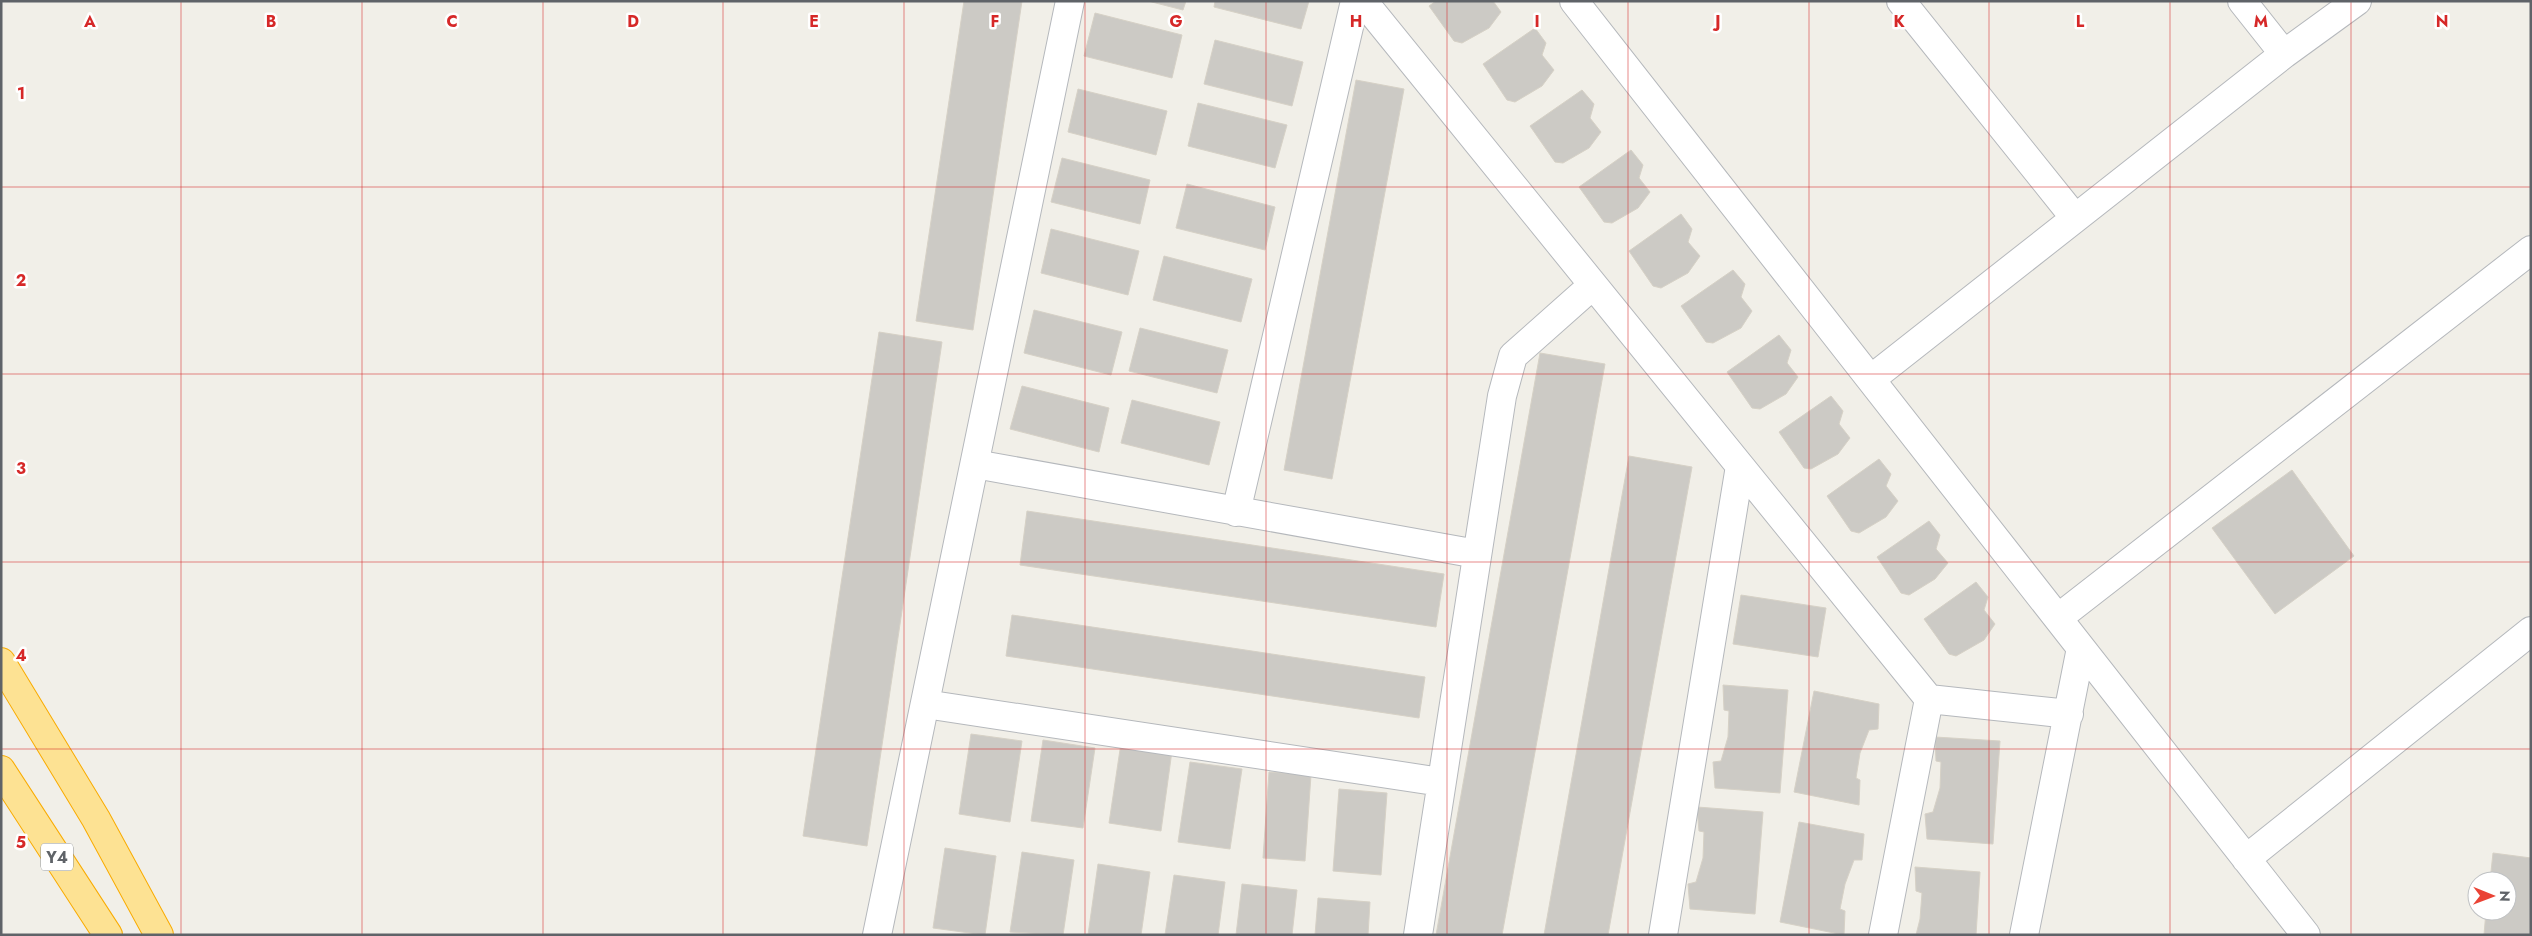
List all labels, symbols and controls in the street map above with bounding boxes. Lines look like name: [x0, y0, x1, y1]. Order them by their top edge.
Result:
text: A: [83, 10, 96, 33]
text: B: [266, 10, 276, 33]
text: C: [446, 10, 458, 33]
text: D: [627, 10, 639, 33]
text: E: [809, 10, 819, 33]
text: F: [991, 10, 999, 33]
text: G: [1169, 10, 1183, 33]
text: H: [1350, 10, 1362, 33]
text: I: [1534, 10, 1540, 33]
text: J: [1712, 10, 1721, 33]
text: K: [1893, 10, 1905, 33]
text: L: [2076, 10, 2085, 33]
text: M: [2254, 10, 2268, 33]
text: N: [2436, 10, 2448, 33]
text: 1: [17, 82, 25, 105]
text: 2: [16, 269, 26, 292]
text: 3: [16, 457, 26, 480]
text: 4: [15, 644, 27, 667]
text: 5: [16, 831, 26, 854]
road number: Y4: [41, 844, 73, 870]
north arrow: [2467, 871, 2517, 921]
text: N: [2495, 890, 2515, 902]

